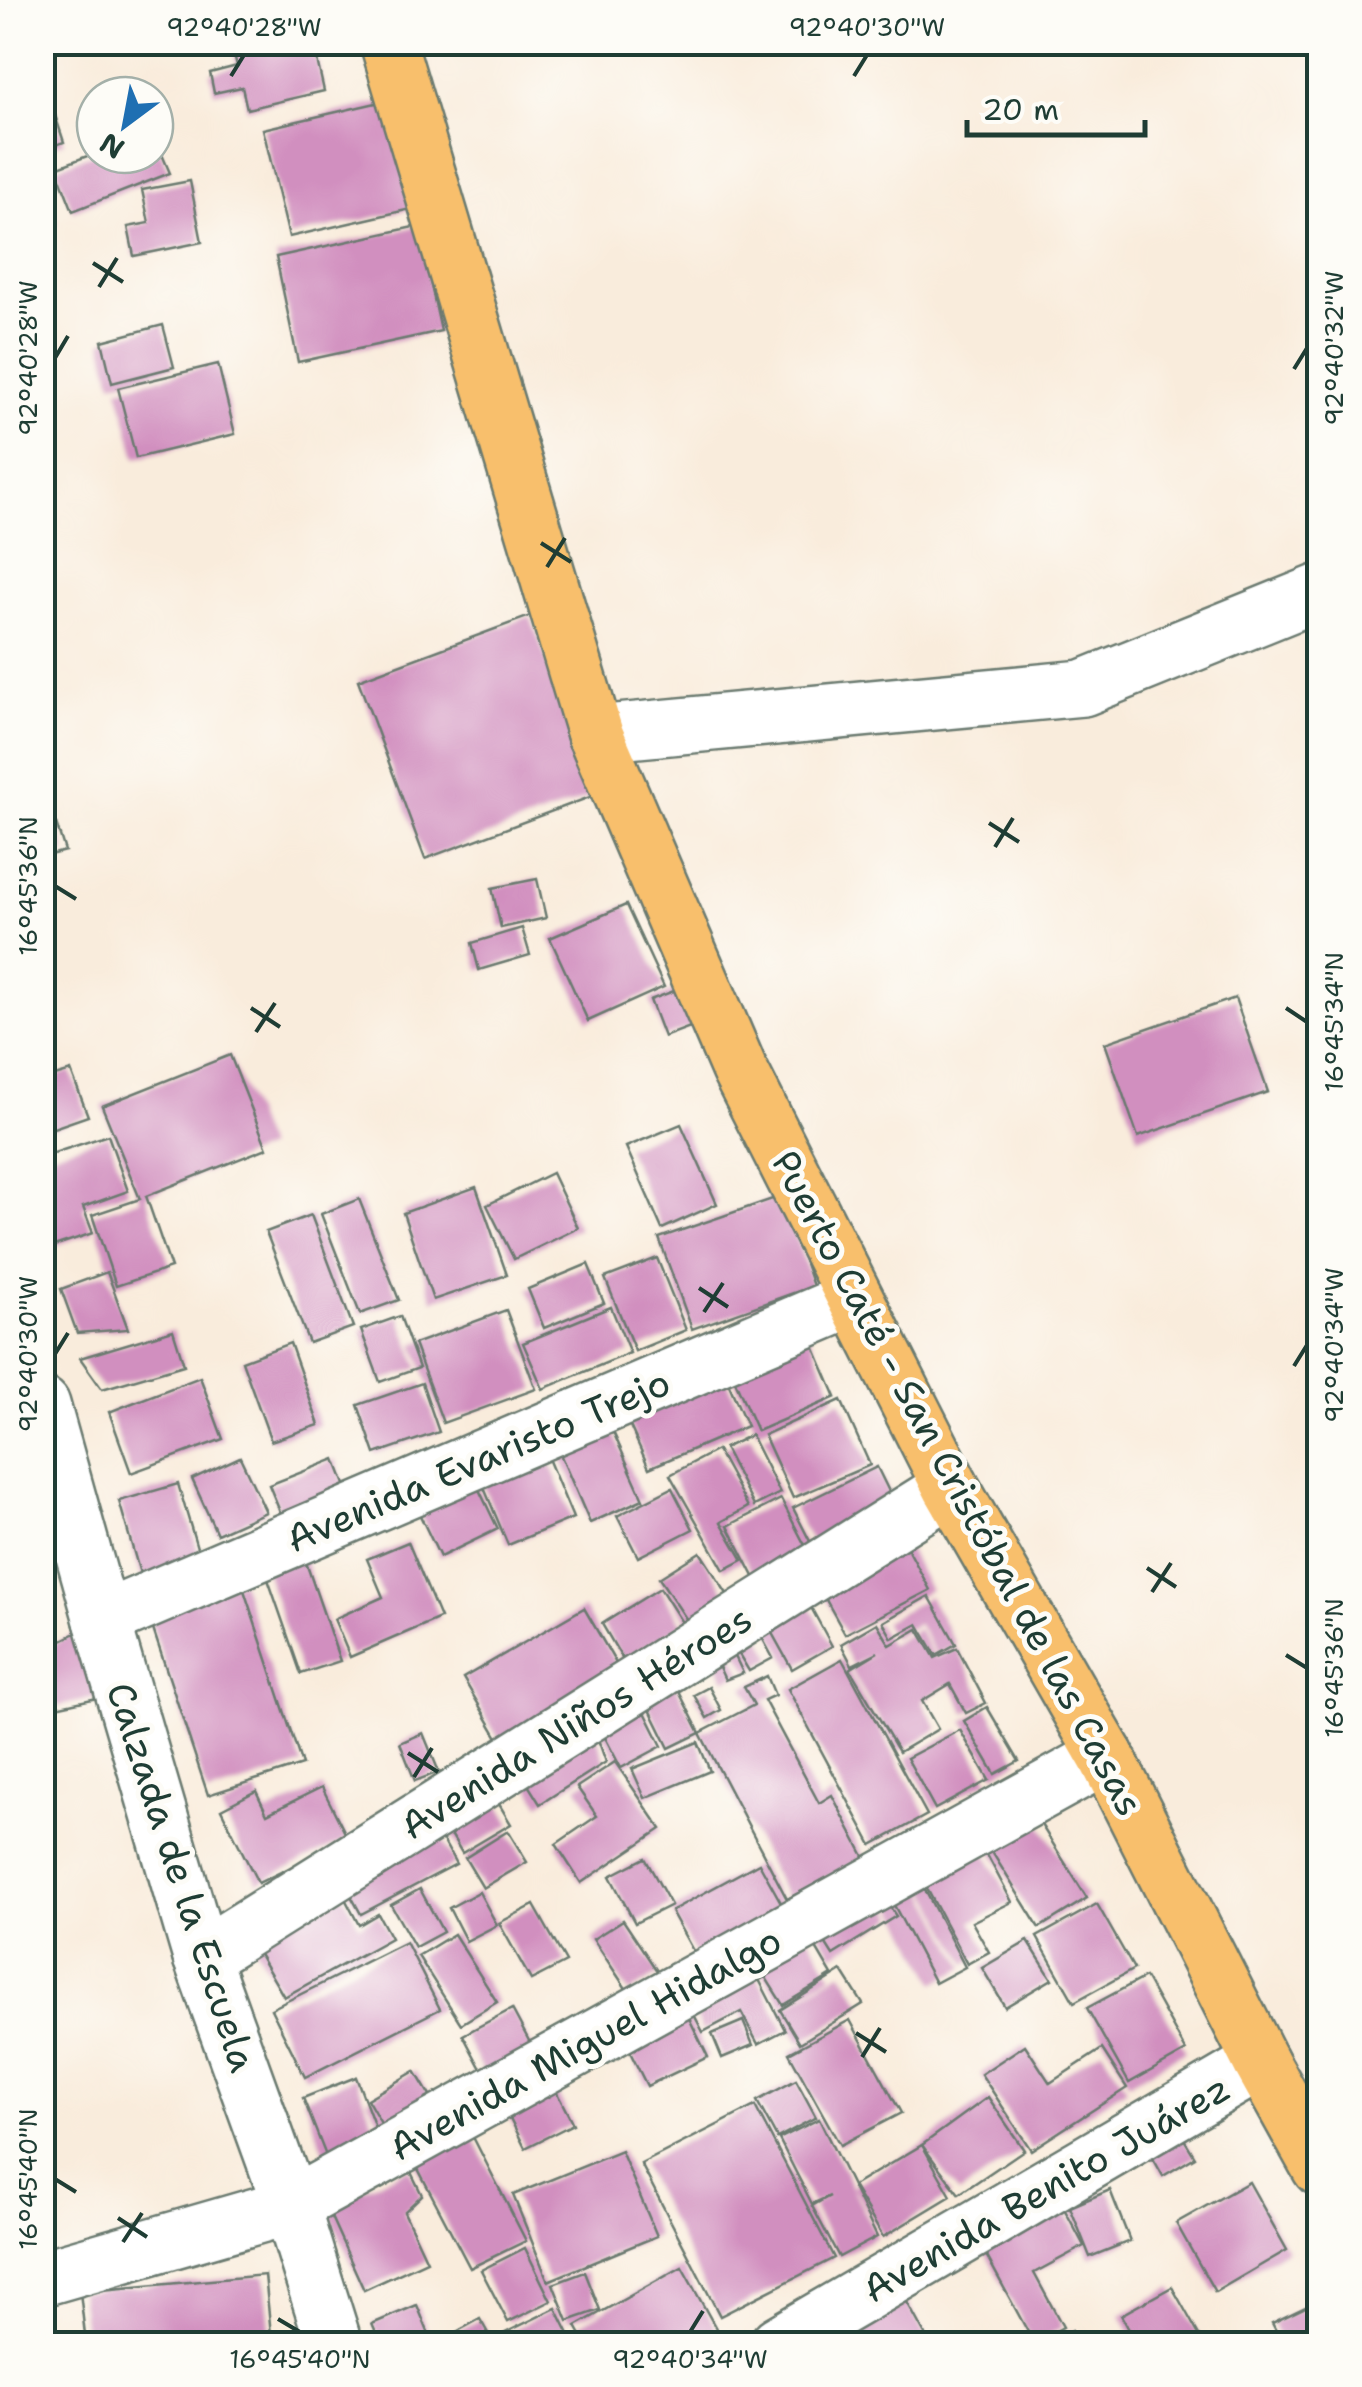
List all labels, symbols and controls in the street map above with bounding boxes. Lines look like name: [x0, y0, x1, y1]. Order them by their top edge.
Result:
text: 92°40'28"W: [166, 10, 322, 44]
text: 92°40'30"W: [789, 10, 945, 44]
north arrow: [75, 75, 175, 175]
scale bar: [967, 75, 1144, 137]
text: 20 m: [982, 89, 1059, 130]
text: N: [92, 124, 131, 168]
text: 92°40'32"W: [1317, 271, 1351, 425]
text: 92°40'28"W: [11, 280, 45, 436]
text: 16°45'36"N: [11, 816, 45, 956]
text: 16°45'34"N: [1317, 952, 1351, 1092]
street label: Puerto Caté - San Cristóbal de las Casas: [760, 1141, 1156, 1825]
text: 92°40'34"W: [1317, 1267, 1351, 1423]
text: 92°40'30"W: [11, 1276, 45, 1432]
street label: Avenida Evaristo Trejo: [278, 1356, 678, 1564]
street label: Avenida Niños Héroes: [391, 1593, 761, 1851]
text: 16°45'36"N: [1317, 1598, 1351, 1738]
street label: Calzada de la Escuela: [95, 1676, 269, 2079]
street label: Avenida Miguel Hidalgo: [380, 1914, 790, 2172]
street label: Avenida Benito Juárez: [853, 2062, 1239, 2314]
text: 16°45'40"N: [11, 2108, 45, 2250]
text: 16°45'40"N: [229, 2342, 371, 2376]
text: 92°40'34"W: [612, 2342, 768, 2376]

